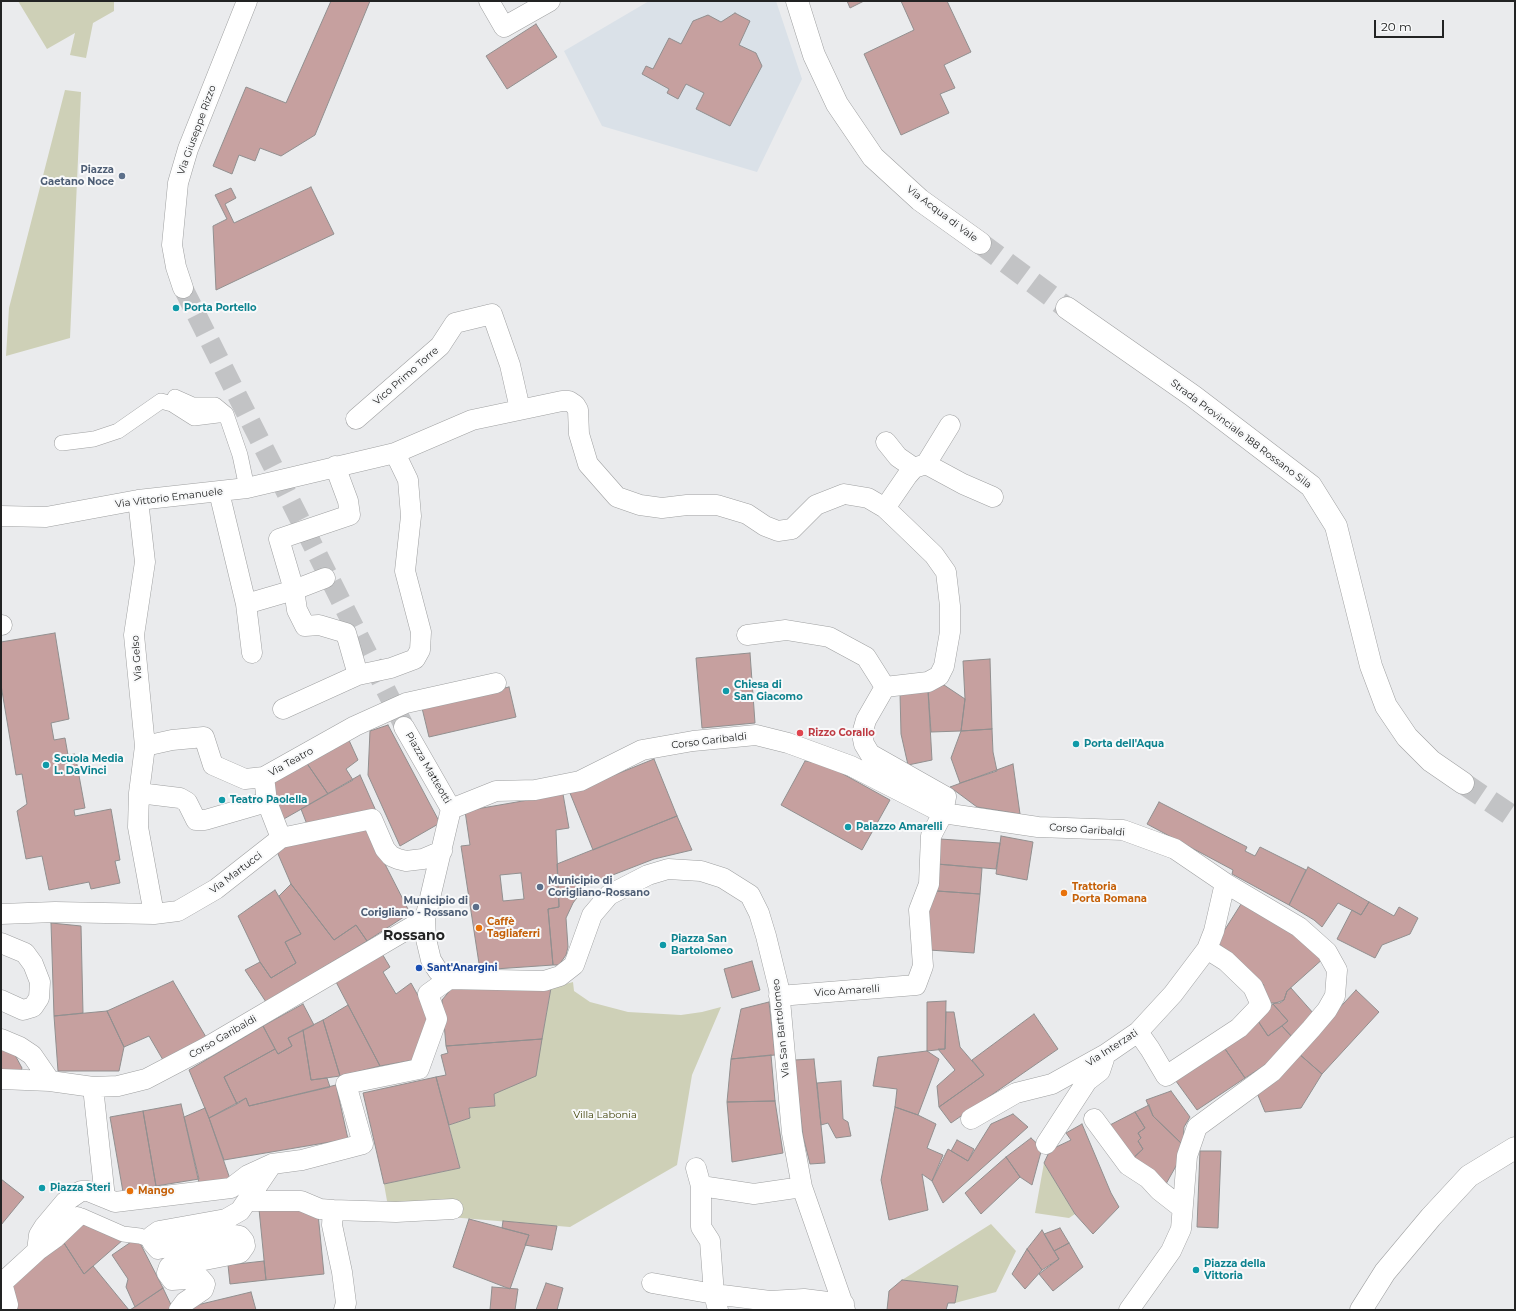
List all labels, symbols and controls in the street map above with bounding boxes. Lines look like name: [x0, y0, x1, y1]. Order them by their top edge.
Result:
scale bar: [1376, 12, 1446, 38]
text: 20 m: [1381, 19, 1412, 34]
street label: Via Giuseppe Rizzo: [175, 83, 219, 177]
place label: Piazza Gaetano Noce: [40, 164, 114, 188]
marker: Piazza Gaetano Noce: [117, 171, 127, 181]
street label: Via Acqua di Vale: [904, 183, 980, 245]
place label: Porta Portello: [184, 302, 257, 314]
marker: Porta Portello: [171, 303, 181, 313]
street label: Vico Primo Torre: [371, 344, 441, 408]
street label: Strada Provinciale 188 Rossano Sila: [1168, 377, 1314, 491]
street label: Via Vittorio Emanuele: [114, 485, 224, 511]
street label: Via Gelso: [129, 635, 145, 681]
place label: Chiesa di San Giacomo: [734, 679, 803, 702]
marker: Chiesa di San Giacomo: [721, 686, 731, 696]
place label: Rizzo Corallo: [808, 727, 875, 739]
marker: Rizzo Corallo: [795, 728, 805, 738]
street label: Piazza Matteotti: [403, 730, 453, 806]
street label: Corso Garibaldi: [671, 730, 747, 752]
place label: Porta dell'Aqua: [1084, 738, 1164, 750]
marker: Porta dell'Aqua: [1071, 739, 1081, 749]
street label: Via Teatro: [267, 745, 315, 779]
place label: Scuola Media L. DaVinci: [54, 753, 124, 776]
marker: Scuola Media L. DaVinci: [41, 760, 51, 770]
place label: Teatro Paolella: [230, 794, 307, 806]
marker: Teatro Paolella: [217, 795, 227, 805]
place label: Palazzo Amarelli: [856, 821, 943, 833]
street label: Corso Garibaldi: [1049, 821, 1125, 839]
marker: Palazzo Amarelli: [843, 822, 853, 832]
street label: Via Martucci: [208, 849, 264, 897]
place label: Municipio di Corigliano-Rossano: [548, 875, 650, 898]
place label: Trattoria Porta Romana: [1072, 881, 1147, 904]
marker: Municipio di Corigliano-Rossano: [535, 882, 545, 892]
marker: Trattoria Porta Romana: [1059, 888, 1069, 898]
place label: Municipio di Corigliano - Rossano: [361, 895, 468, 918]
marker: Municipio di Corigliano - Rossano: [471, 902, 481, 912]
place label: Caffè Tagliaferri: [487, 916, 540, 940]
marker: Caffè Tagliaferri: [474, 923, 484, 933]
district label: Rossano: [383, 928, 445, 944]
place label: Piazza San Bartolomeo: [671, 933, 733, 956]
marker: Piazza San Bartolomeo: [658, 940, 668, 950]
place label: Sant'Anargini: [427, 962, 498, 974]
marker: Sant'Anargini: [414, 963, 424, 973]
street label: Via San Bartolomeo: [770, 978, 792, 1078]
street label: Vico Amarelli: [814, 983, 880, 999]
street label: Corso Garibaldi: [187, 1013, 259, 1061]
street label: Via Interzati: [1084, 1027, 1140, 1069]
park label: Villa Labonia: [573, 1109, 637, 1121]
place label: Piazza Steri: [50, 1182, 111, 1194]
marker: Piazza Steri: [37, 1183, 47, 1193]
place label: Mango: [138, 1185, 174, 1197]
marker: Mango: [125, 1186, 135, 1196]
place label: Piazza della Vittoria: [1204, 1258, 1266, 1282]
marker: Piazza della Vittoria: [1191, 1265, 1201, 1275]

